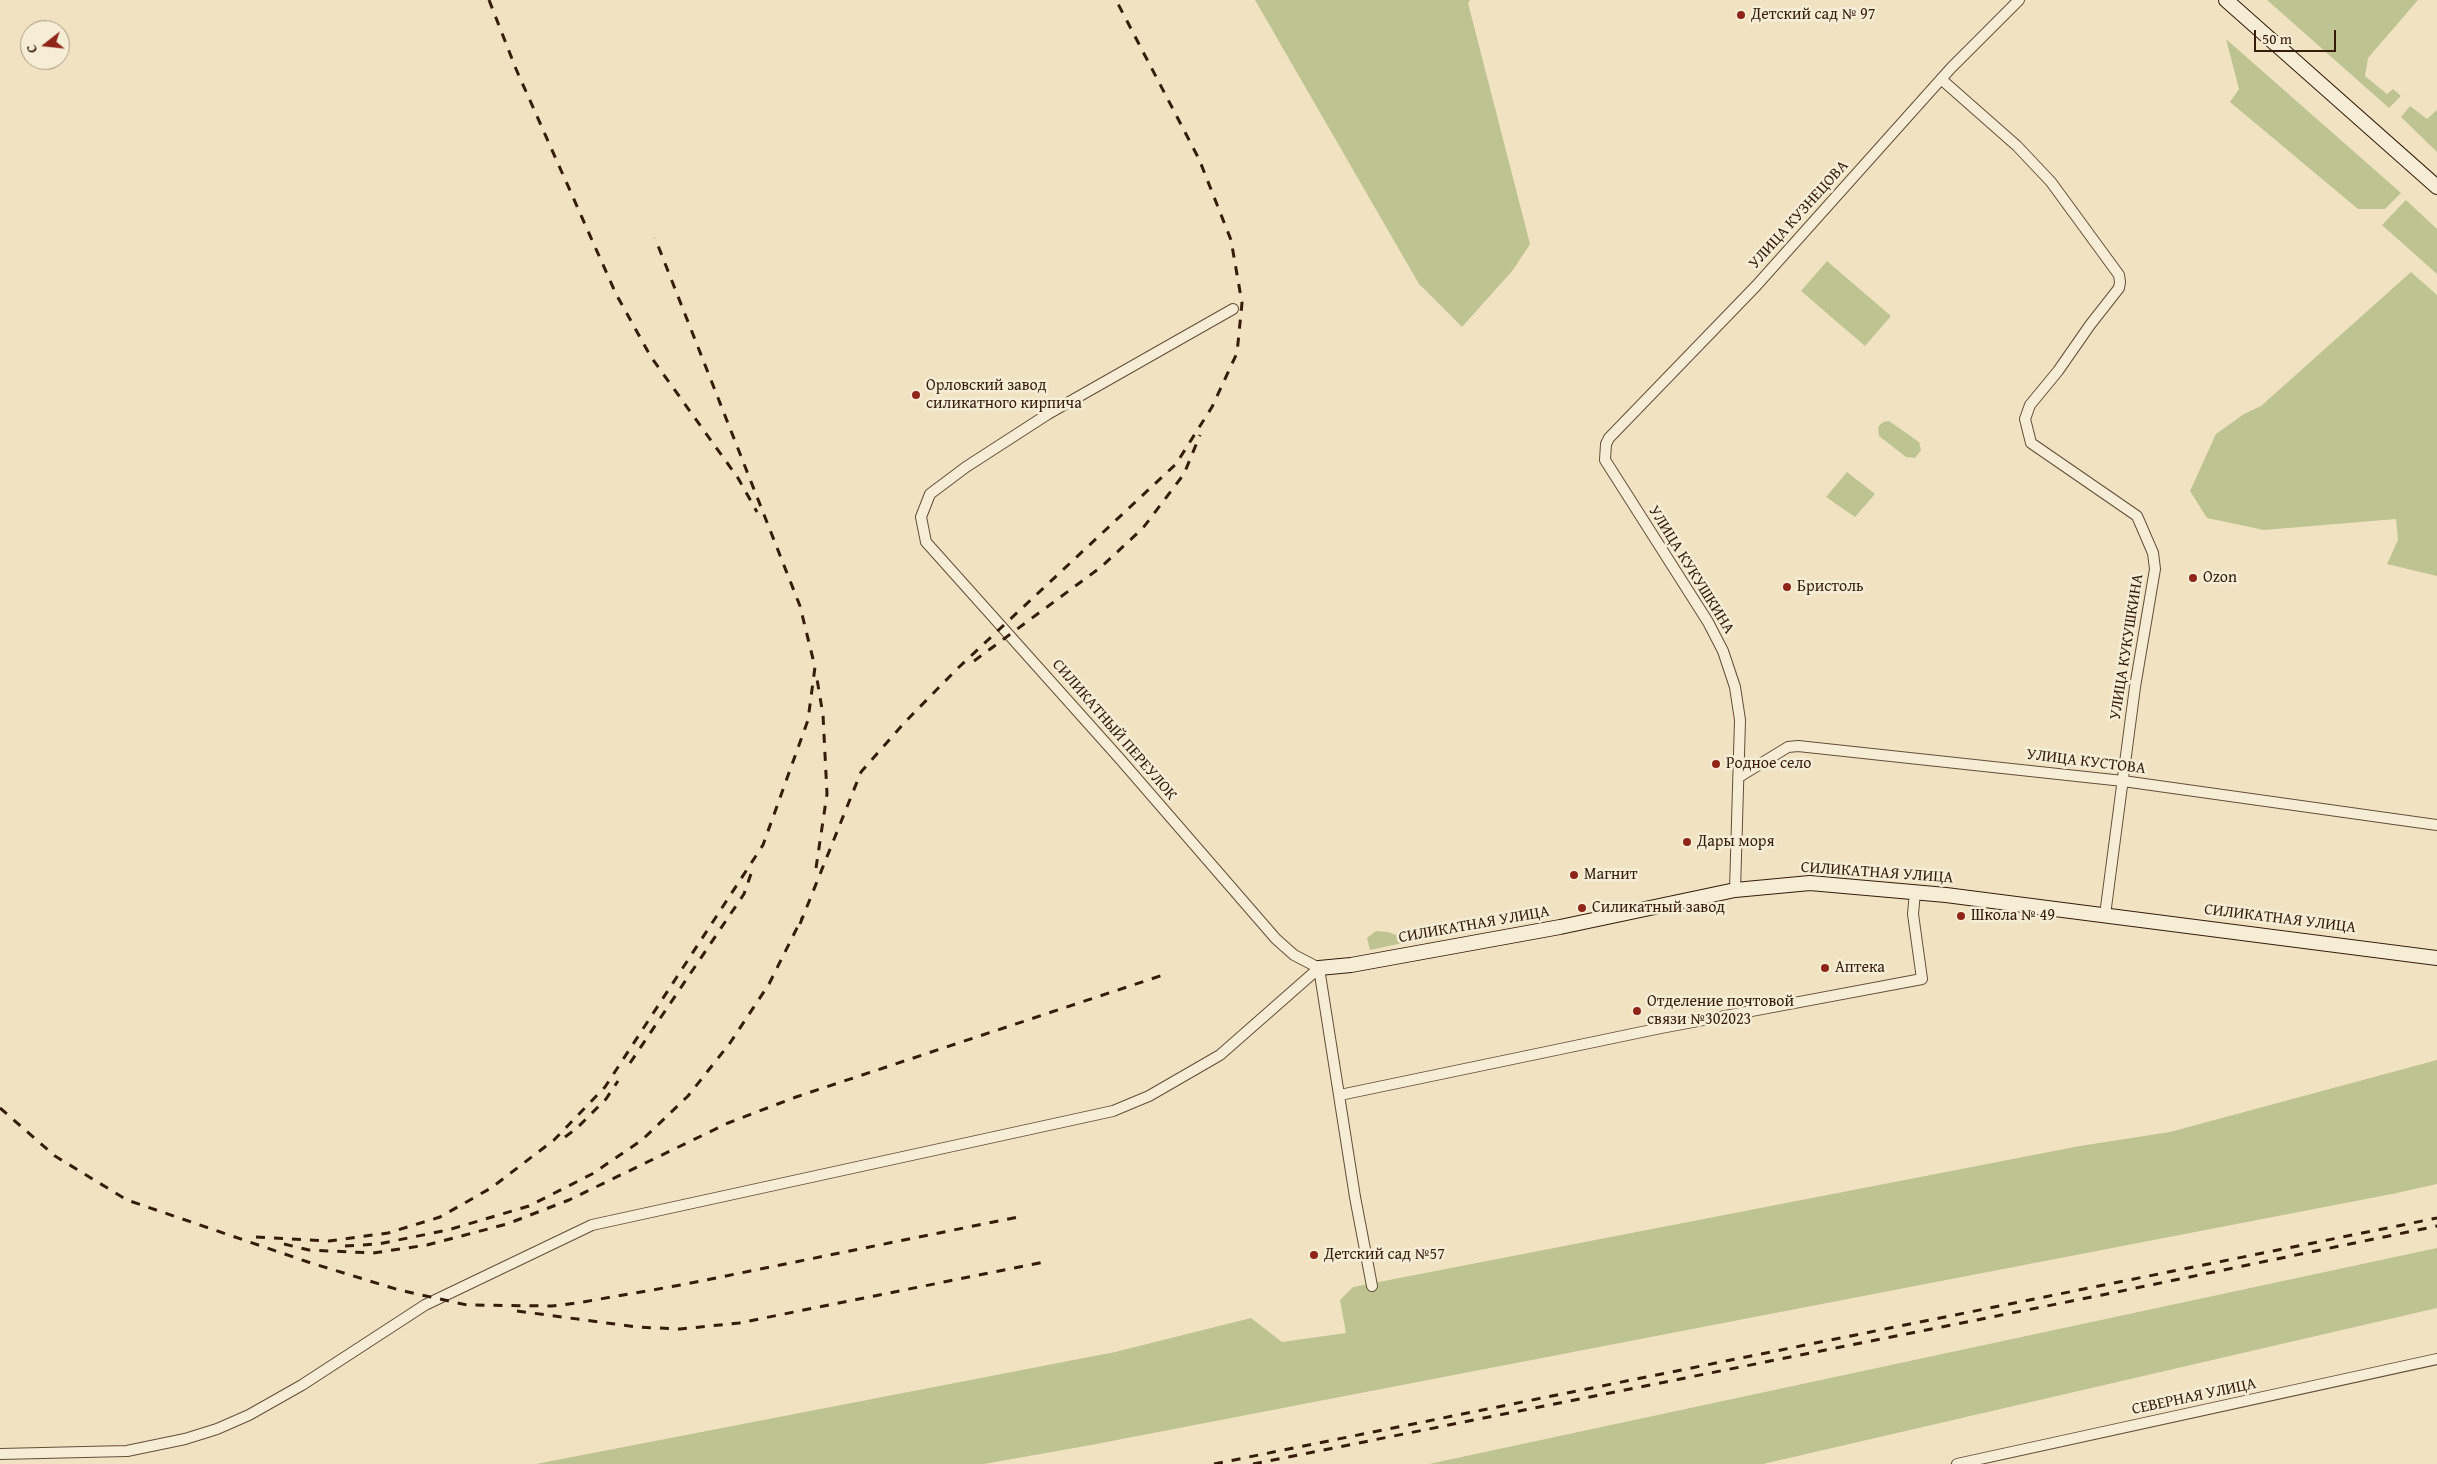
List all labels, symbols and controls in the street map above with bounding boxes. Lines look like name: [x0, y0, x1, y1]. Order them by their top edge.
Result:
place label: Детский сад № 97: [1751, 5, 1875, 25]
marker: Детский сад № 97: [1735, 9, 1747, 21]
north arrow: [20, 20, 70, 70]
scale bar: [2257, 20, 2340, 52]
text: 50 m: [2262, 28, 2292, 49]
text: С: [21, 42, 42, 55]
street label: УЛИЦА КУЗНЕЦОВА: [1745, 157, 1853, 273]
place label: Орловский завод силикатного кирпича: [926, 376, 1082, 414]
marker: Орловский завод силикатного кирпича: [910, 389, 922, 401]
street label: УЛИЦА КУКУШКИНА: [1644, 502, 1738, 638]
place label: Ozon: [2203, 568, 2237, 588]
marker: Ozon: [2187, 572, 2199, 584]
street label: УЛИЦА КУКУШКИНА: [2106, 573, 2148, 721]
place label: Бристоль: [1797, 577, 1864, 597]
marker: Бристоль: [1781, 581, 1793, 593]
street label: СИЛИКАТНЫЙ ПЕРЕУЛОК: [1047, 655, 1181, 805]
street label: УЛИЦА КУСТОВА: [2025, 745, 2147, 779]
place label: Родное село: [1726, 754, 1812, 774]
marker: Родное село: [1710, 758, 1722, 770]
place label: Дары моря: [1697, 832, 1775, 852]
marker: Дары моря: [1681, 836, 1693, 848]
street label: СИЛИКАТНАЯ УЛИЦА: [1800, 858, 1954, 888]
place label: Магнит: [1584, 865, 1637, 885]
marker: Магнит: [1568, 869, 1580, 881]
place label: Силикатный завод: [1592, 898, 1725, 918]
street label: СИЛИКАТНАЯ УЛИЦА: [2203, 900, 2357, 938]
street label: СИЛИКАТНАЯ УЛИЦА: [1397, 902, 1551, 948]
marker: Силикатный завод: [1576, 902, 1588, 914]
place label: Школа № 49: [1971, 906, 2055, 926]
marker: Школа № 49: [1955, 910, 1967, 922]
place label: Аптека: [1835, 958, 1885, 978]
marker: Аптека: [1819, 962, 1831, 974]
place label: Отделение почтовой связи №302023: [1647, 992, 1794, 1030]
marker: Отделение почтовой связи №302023: [1631, 1005, 1643, 1017]
place label: Детский сад №57: [1324, 1245, 1445, 1265]
marker: Детский сад №57: [1308, 1249, 1320, 1261]
street label: СЕВЕРНАЯ УЛИЦА: [2130, 1374, 2258, 1420]

